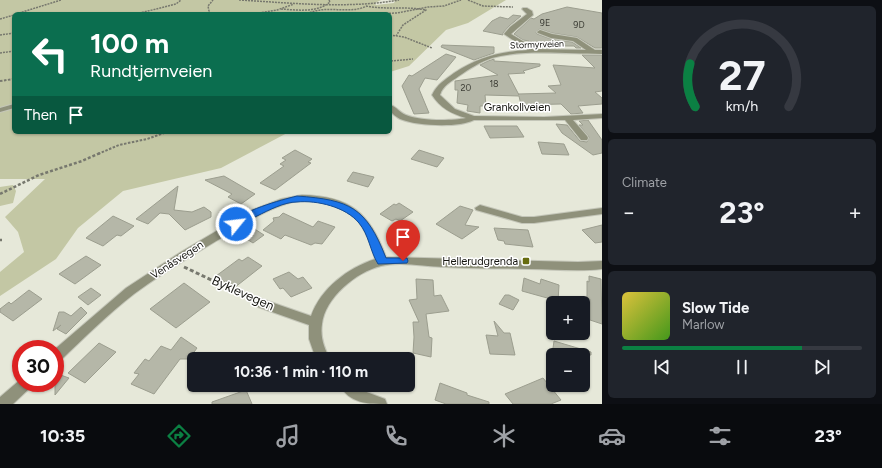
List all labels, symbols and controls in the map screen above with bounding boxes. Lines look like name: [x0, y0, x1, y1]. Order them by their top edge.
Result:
house number: 9E: [540, 17, 550, 28]
house number: 9D: [573, 19, 585, 30]
text: 100 m: [90, 26, 169, 60]
icon: left: [24, 28, 76, 80]
street label: Stormyrveien: [510, 38, 564, 50]
text: 27: [718, 50, 766, 100]
text: Rundtjernveien: [90, 60, 212, 82]
house number: 18: [489, 78, 499, 89]
house number: 20: [461, 82, 472, 93]
text: km/h: [726, 97, 758, 115]
street label: Grankollveien: [484, 101, 550, 114]
icon: arrive: [65, 104, 87, 126]
text: Then: [24, 106, 57, 124]
text: Climate: [622, 175, 667, 190]
text: 23°: [719, 194, 765, 231]
text: −: [622, 199, 636, 226]
text: +: [848, 199, 862, 226]
position arrow: [215, 203, 257, 245]
pin: [386, 220, 420, 261]
icon: arrive: [392, 226, 414, 248]
street label: Venåsvegen: [148, 238, 206, 282]
place label: Hellerudgrenda: [442, 255, 518, 268]
marker: Hellerudgrenda: [521, 256, 531, 266]
street label: Byklevegen: [210, 273, 276, 313]
map controls: [546, 296, 590, 392]
button: +: [546, 296, 590, 340]
text: Slow Tide: [682, 299, 749, 317]
text: Marlow: [682, 317, 724, 332]
speed limit sign: 30: [12, 340, 64, 392]
button: −: [546, 348, 590, 392]
icon: previous: [651, 356, 673, 378]
icon: pause: [731, 356, 753, 378]
icon: next: [811, 356, 833, 378]
text: 10:36 · 1 min · 110 m: [234, 363, 368, 381]
icon: directions: [165, 422, 193, 450]
icon: music: [274, 422, 302, 450]
icon: phone: [382, 422, 410, 450]
icon: climate: [490, 422, 518, 450]
icon: car: [598, 422, 626, 450]
icon: filters: [706, 422, 734, 450]
text: 10:35: [40, 425, 85, 447]
text: 23°: [815, 425, 842, 447]

